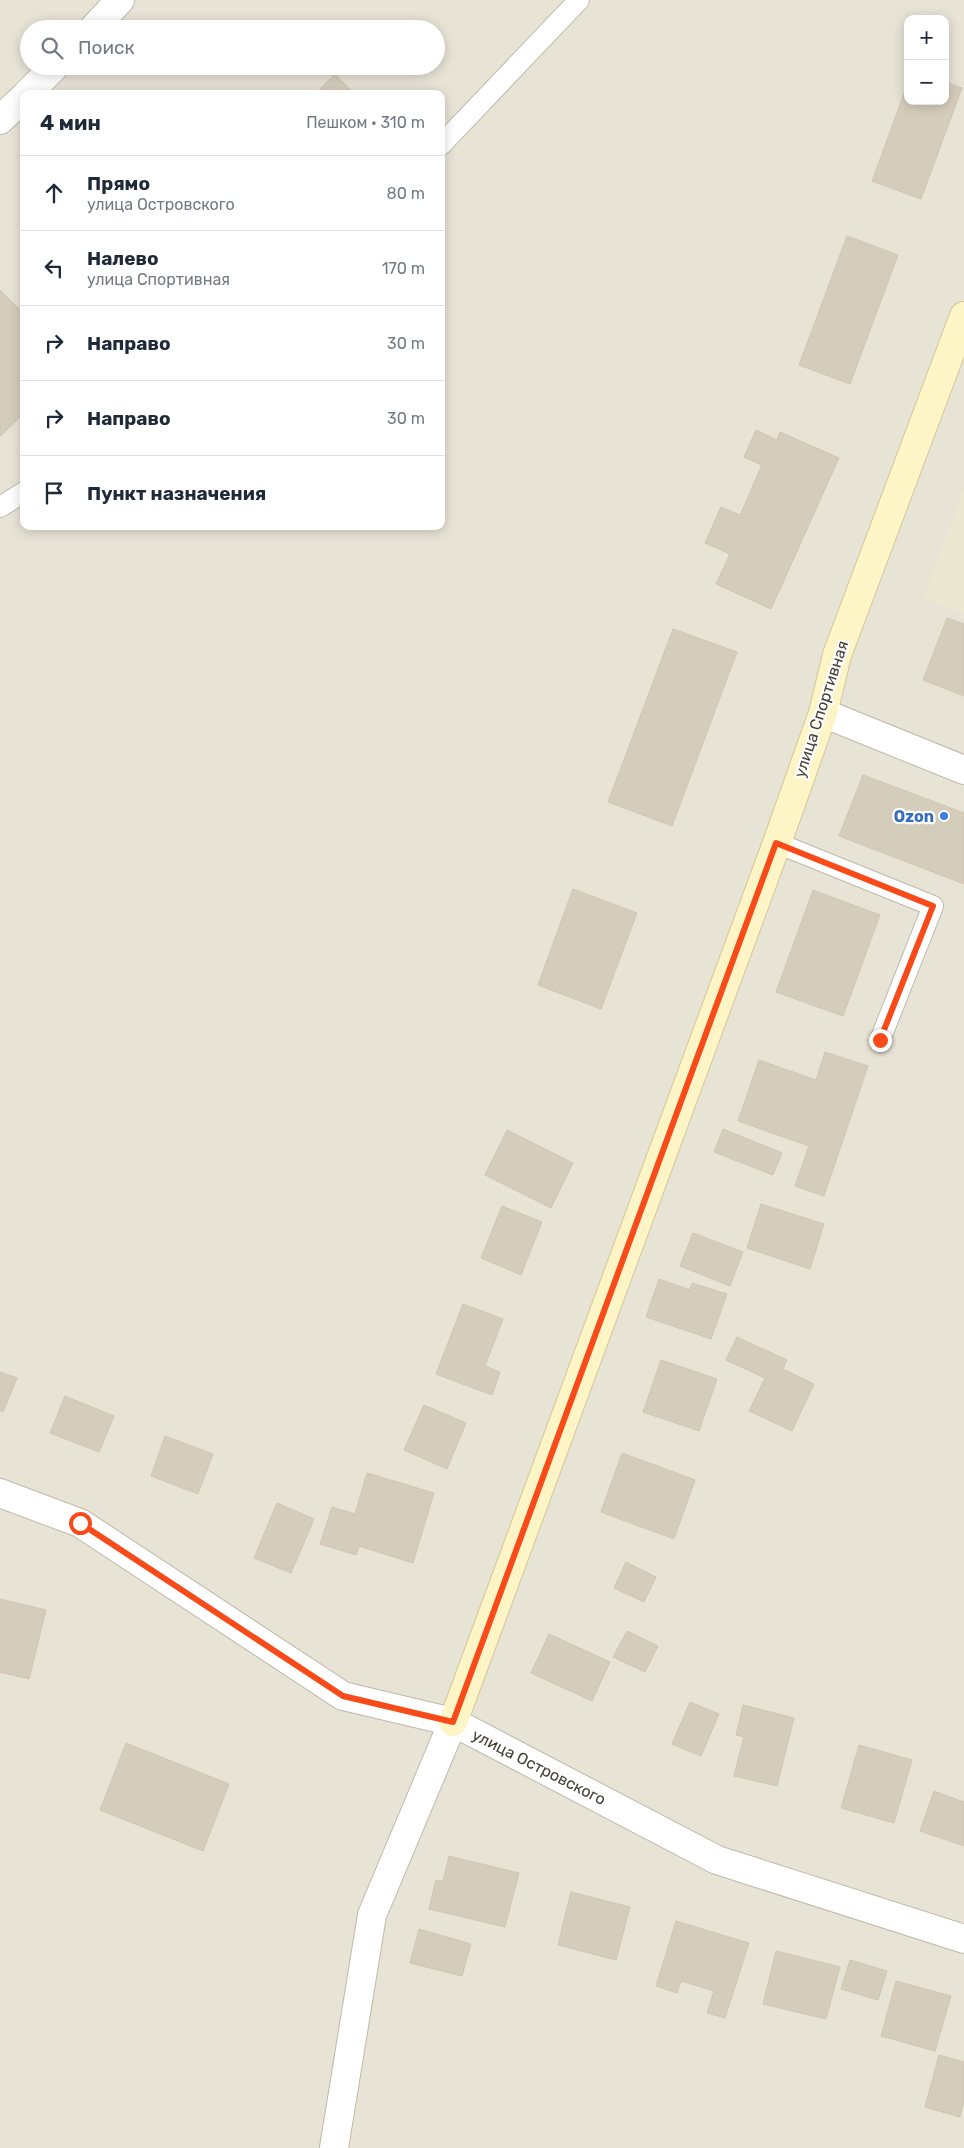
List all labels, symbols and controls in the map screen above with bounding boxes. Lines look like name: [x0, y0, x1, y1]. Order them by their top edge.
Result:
map controls: [904, 15, 949, 105]
button: +: [904, 15, 949, 60]
search box: [20, 20, 445, 75]
icon: search: [38, 34, 66, 62]
text: Поиск: [78, 36, 135, 59]
button: −: [904, 60, 949, 105]
text: 4 мин: [40, 110, 101, 135]
text: Пешком · 310 m: [306, 113, 425, 132]
text: Прямо: [87, 172, 150, 195]
icon: ahead: [40, 179, 68, 207]
text: 80 m: [387, 184, 425, 203]
text: улица Островского: [87, 195, 235, 214]
text: Налево: [87, 247, 159, 270]
icon: left: [40, 254, 68, 282]
text: 170 m: [382, 259, 425, 278]
text: улица Спортивная: [87, 270, 230, 289]
icon: right: [40, 329, 68, 357]
text: Направо: [87, 332, 171, 355]
text: 30 m: [387, 334, 425, 353]
icon: right: [40, 404, 68, 432]
text: Направо: [87, 407, 171, 430]
text: 30 m: [387, 409, 425, 428]
icon: arrive: [40, 479, 68, 507]
text: Пункт назначения: [87, 482, 266, 505]
street label: улица Спортивная: [790, 638, 852, 780]
place label: Ozon: [894, 807, 934, 826]
marker: Ozon: [938, 810, 950, 822]
route end: [869, 1029, 892, 1052]
route start: [69, 1512, 92, 1535]
street label: улица Островского: [469, 1725, 609, 1809]

